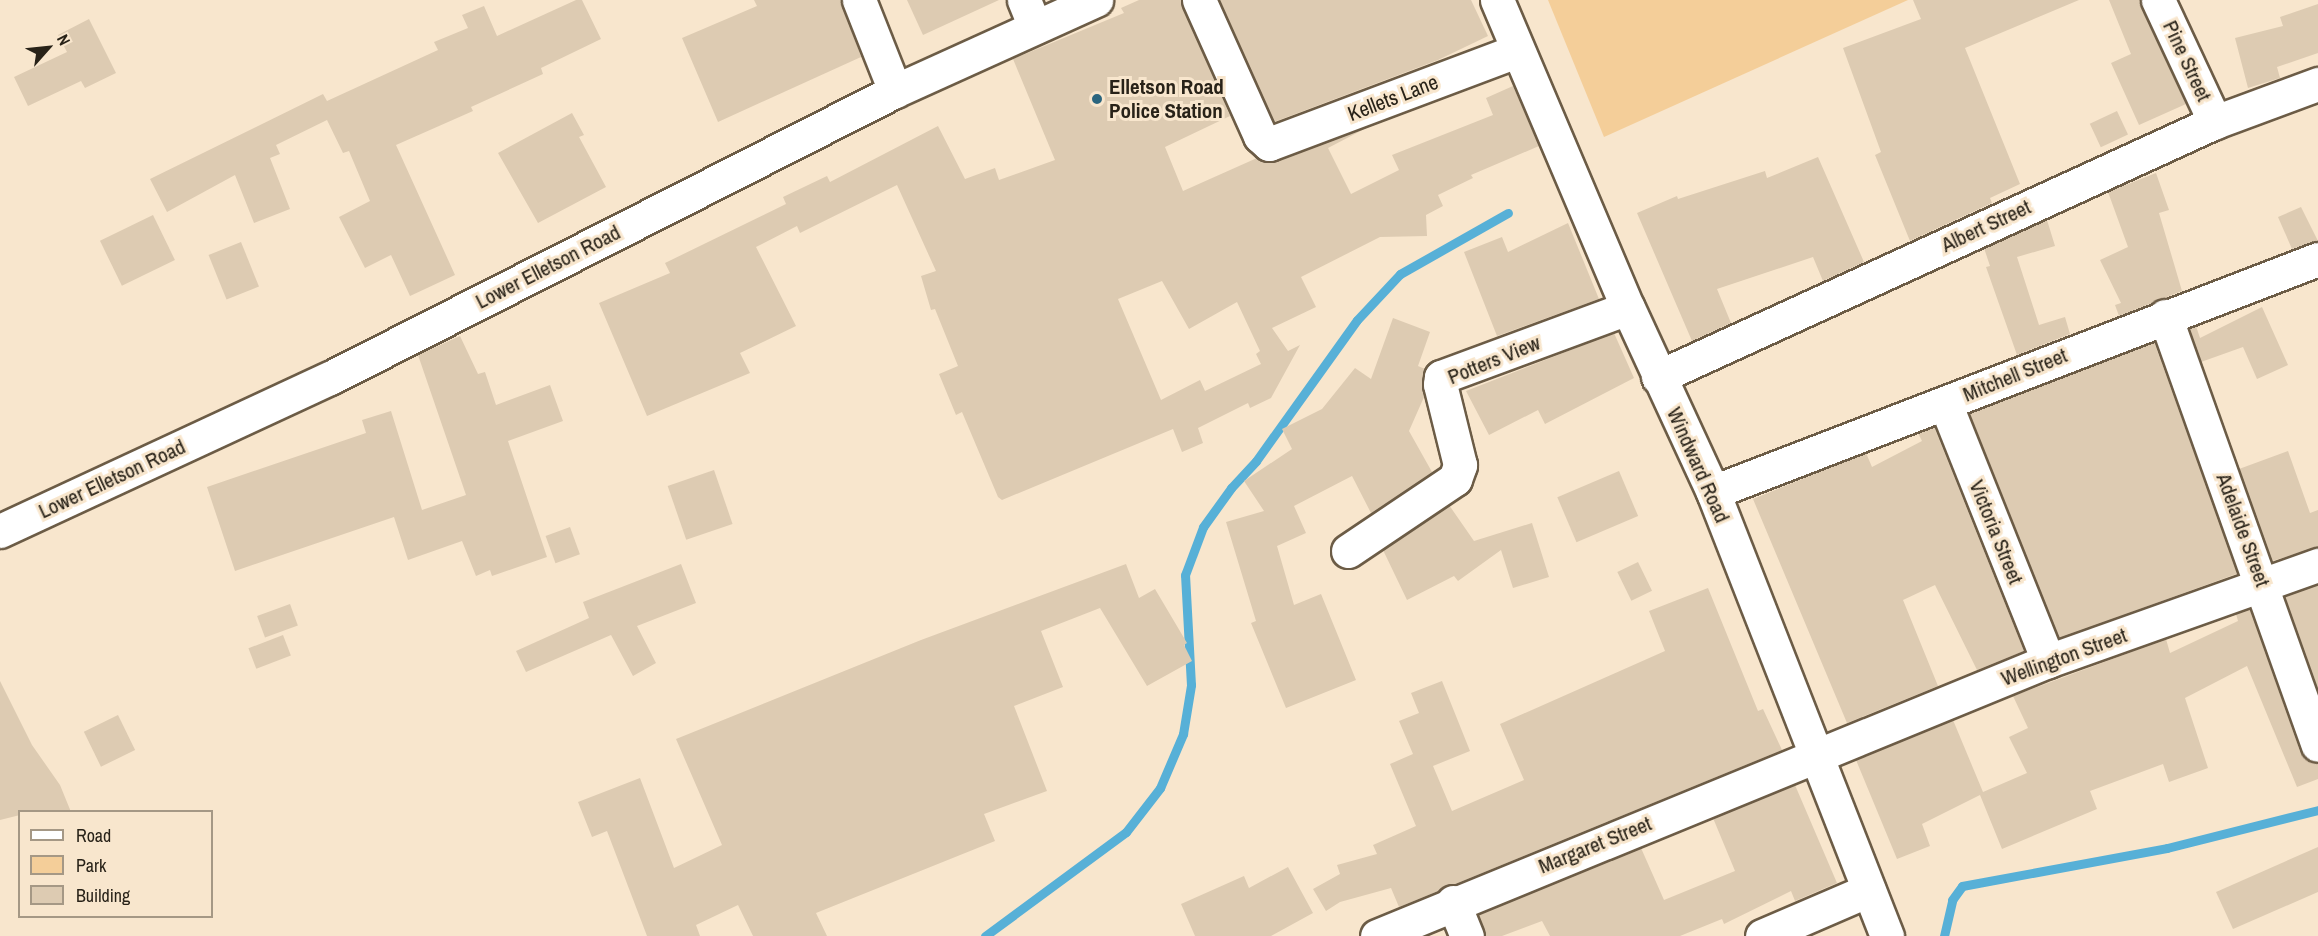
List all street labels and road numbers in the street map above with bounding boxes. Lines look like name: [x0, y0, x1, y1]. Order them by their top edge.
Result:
street label: Pine Street: [2157, 17, 2217, 105]
street label: Kellets Lane: [1344, 69, 1442, 127]
street label: Albert Street: [1937, 194, 2035, 258]
street label: Lower Elletson Road: [471, 220, 625, 314]
street label: Potters View: [1444, 330, 1544, 390]
street label: Mitchell Street: [1959, 343, 2071, 407]
street label: Windward Road: [1661, 403, 1735, 527]
street label: Lower Elletson Road: [35, 434, 189, 524]
street label: Adelaide Street: [2211, 470, 2275, 590]
street label: Victoria Street: [1964, 476, 2028, 588]
street label: Wellington Street: [1998, 623, 2130, 691]
street label: Margaret Street: [1535, 811, 1655, 879]

